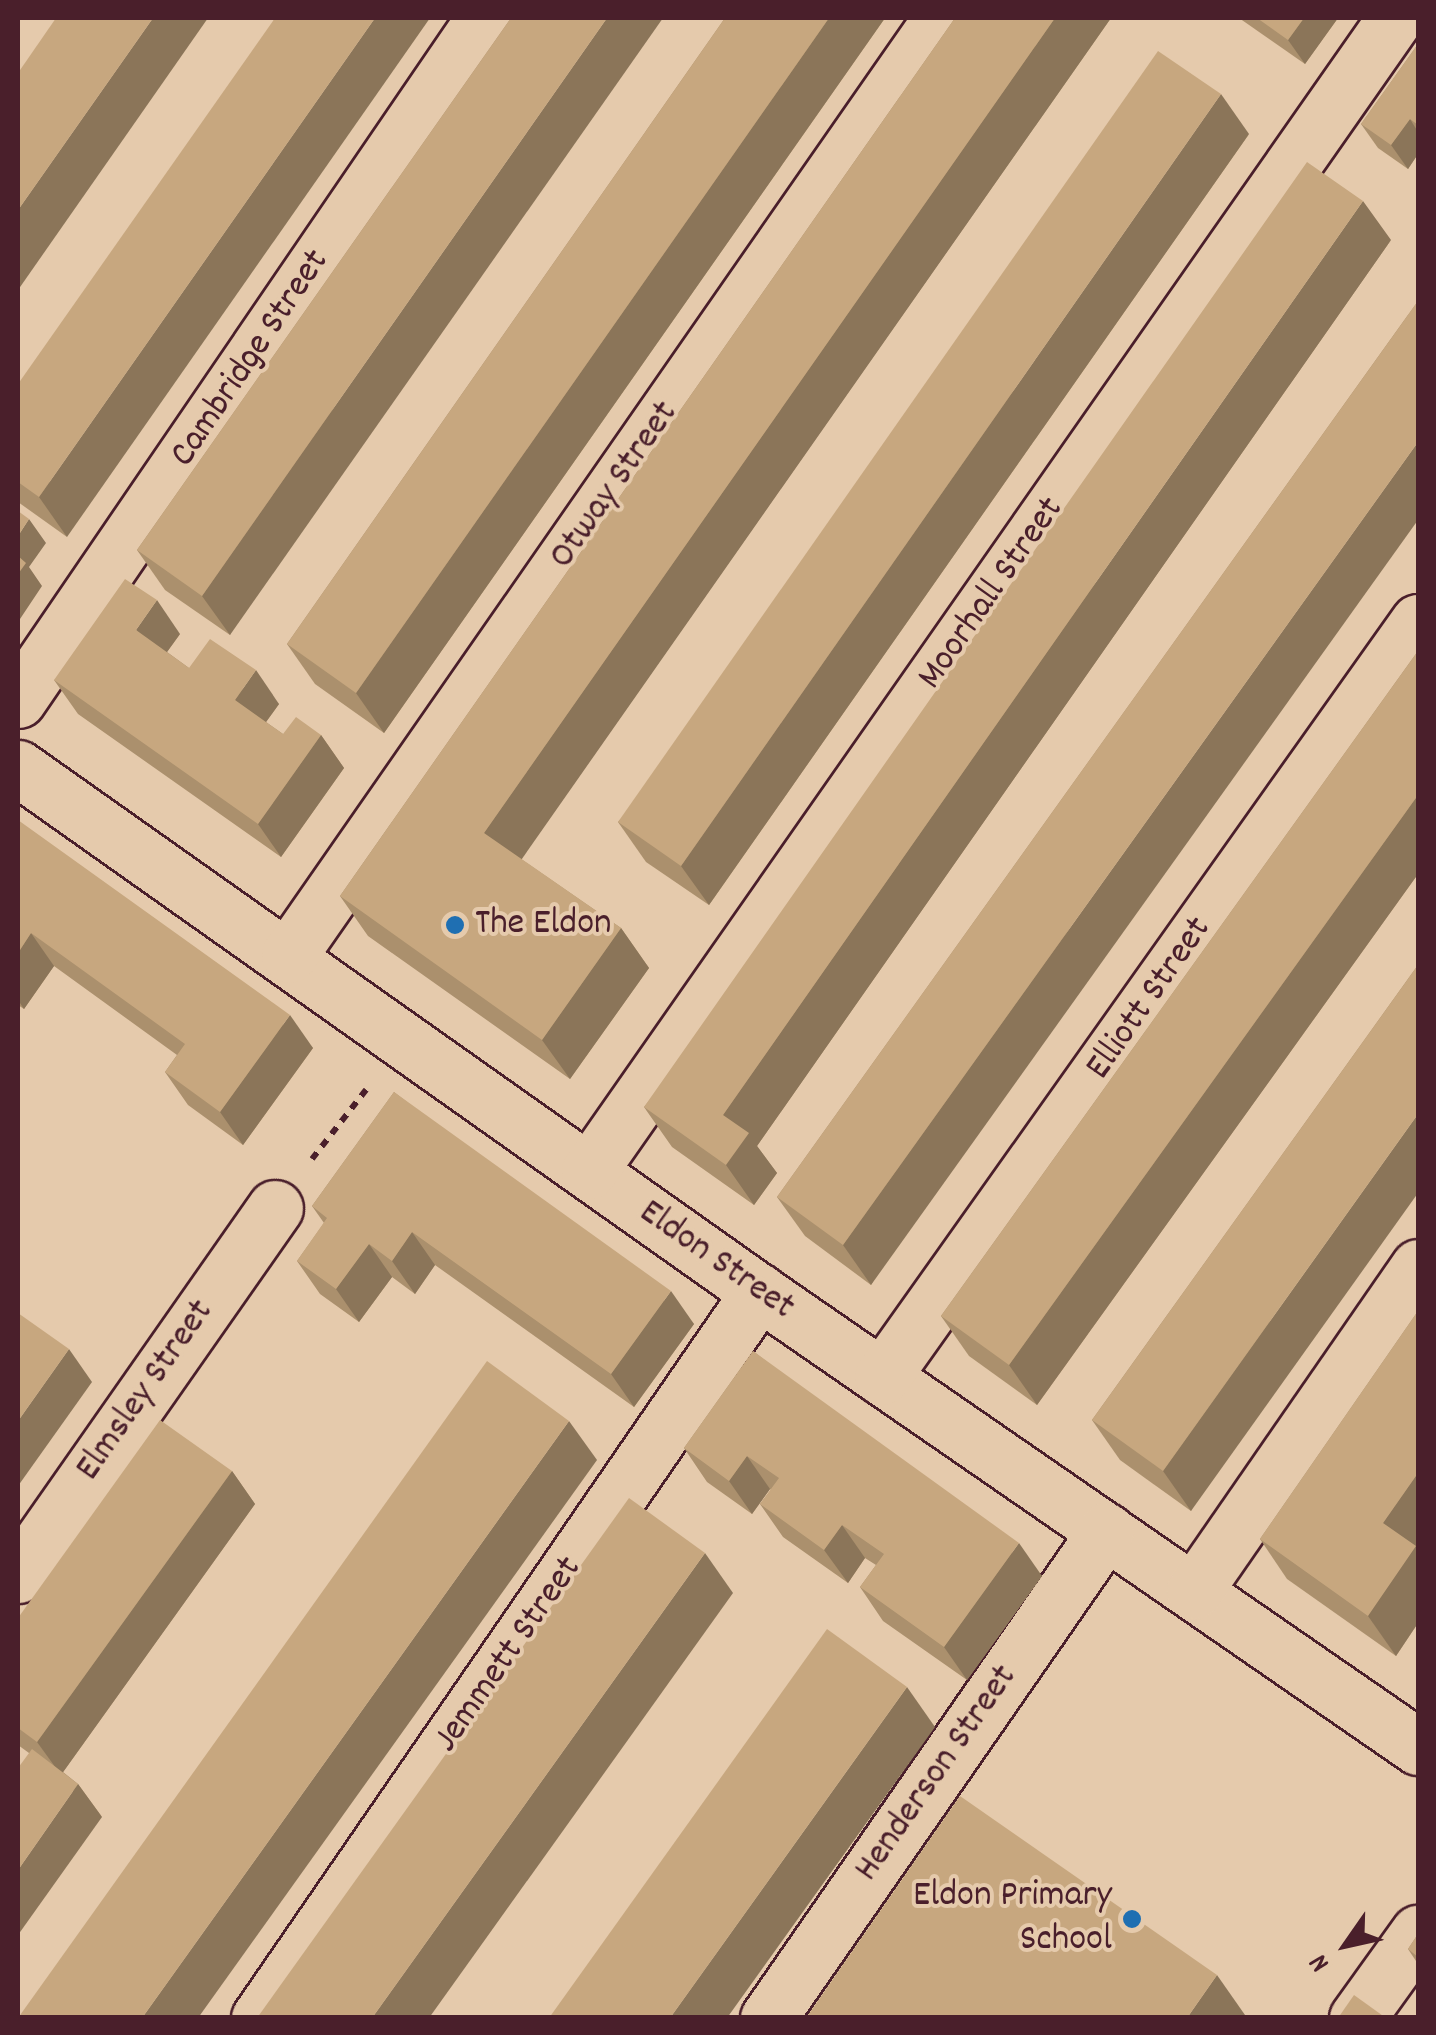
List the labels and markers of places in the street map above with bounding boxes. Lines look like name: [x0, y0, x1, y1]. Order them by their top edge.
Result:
place label: The Eldon: [475, 902, 612, 948]
marker: The Eldon: [444, 914, 466, 936]
place label: Eldon Primary School: [913, 1874, 1112, 1964]
marker: Eldon Primary School: [1121, 1908, 1143, 1930]

